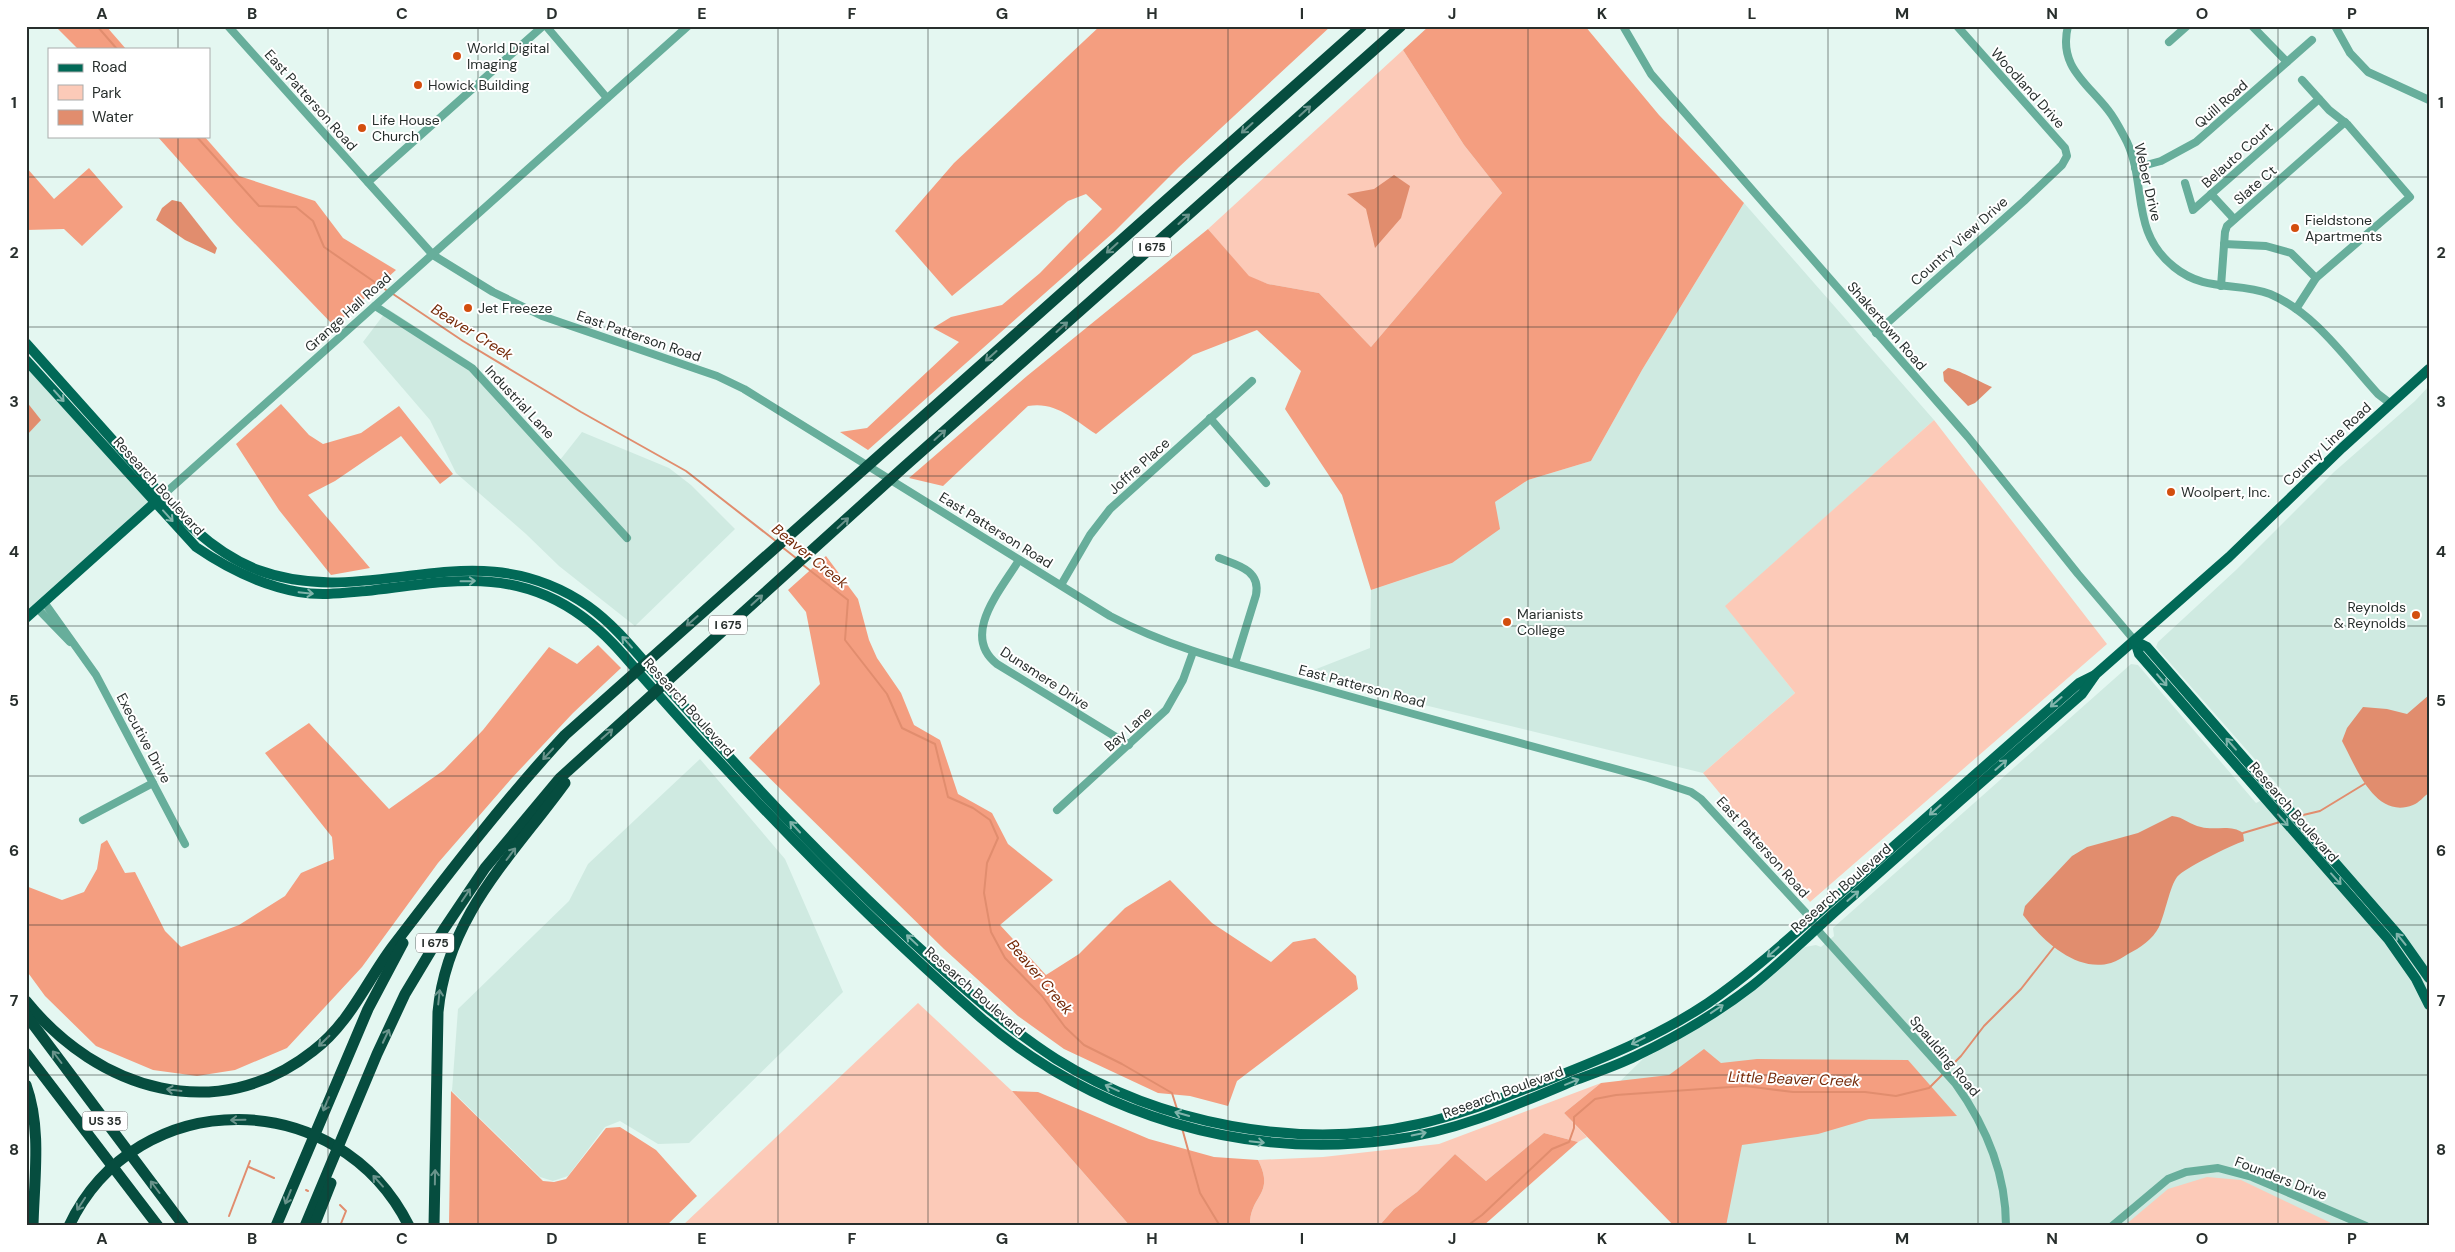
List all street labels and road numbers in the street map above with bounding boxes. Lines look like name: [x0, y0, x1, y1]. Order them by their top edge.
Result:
street label: Woodland Drive: [1987, 44, 2069, 132]
street label: East Patterson Road: [261, 46, 361, 154]
street label: Quill Road: [2191, 76, 2251, 132]
street label: Belauto Court: [2198, 118, 2276, 192]
street label: Weber Drive: [2130, 141, 2166, 223]
street label: Slate Ct: [2230, 161, 2280, 209]
street label: Country View Drive: [1907, 193, 2011, 289]
road number: I 675: [1133, 238, 1171, 256]
street label: Grange Hall Road: [301, 268, 395, 356]
street label: Shakertown Road: [1844, 278, 1930, 374]
street label: East Patterson Road: [574, 306, 704, 366]
street label: Industrial Lane: [481, 361, 559, 443]
street label: County Line Road: [2279, 398, 2375, 490]
street label: Research Boulevard: [110, 433, 208, 539]
street label: Joffre Place: [1105, 434, 1173, 498]
street label: East Patterson Road: [936, 488, 1056, 572]
road number: I 675: [709, 616, 747, 634]
street label: Dunsmere Drive: [997, 642, 1093, 714]
street label: Research Boulevard: [640, 654, 738, 760]
street label: East Patterson Road: [1297, 660, 1427, 712]
street label: Executive Drive: [113, 690, 175, 786]
street label: Bay Lane: [1100, 703, 1156, 755]
street label: Research Boulevard: [2246, 758, 2342, 866]
street label: East Patterson Road: [1713, 793, 1813, 901]
street label: Research Boulevard: [1787, 840, 1895, 936]
road number: I 675: [416, 934, 454, 952]
street label: Research Boulevard: [921, 943, 1029, 1039]
street label: Spaulding Road: [1906, 1012, 1984, 1100]
street label: Research Boulevard: [1440, 1062, 1566, 1122]
road number: US 35: [82, 1112, 128, 1130]
street label: Founders Drive: [2232, 1152, 2330, 1204]

